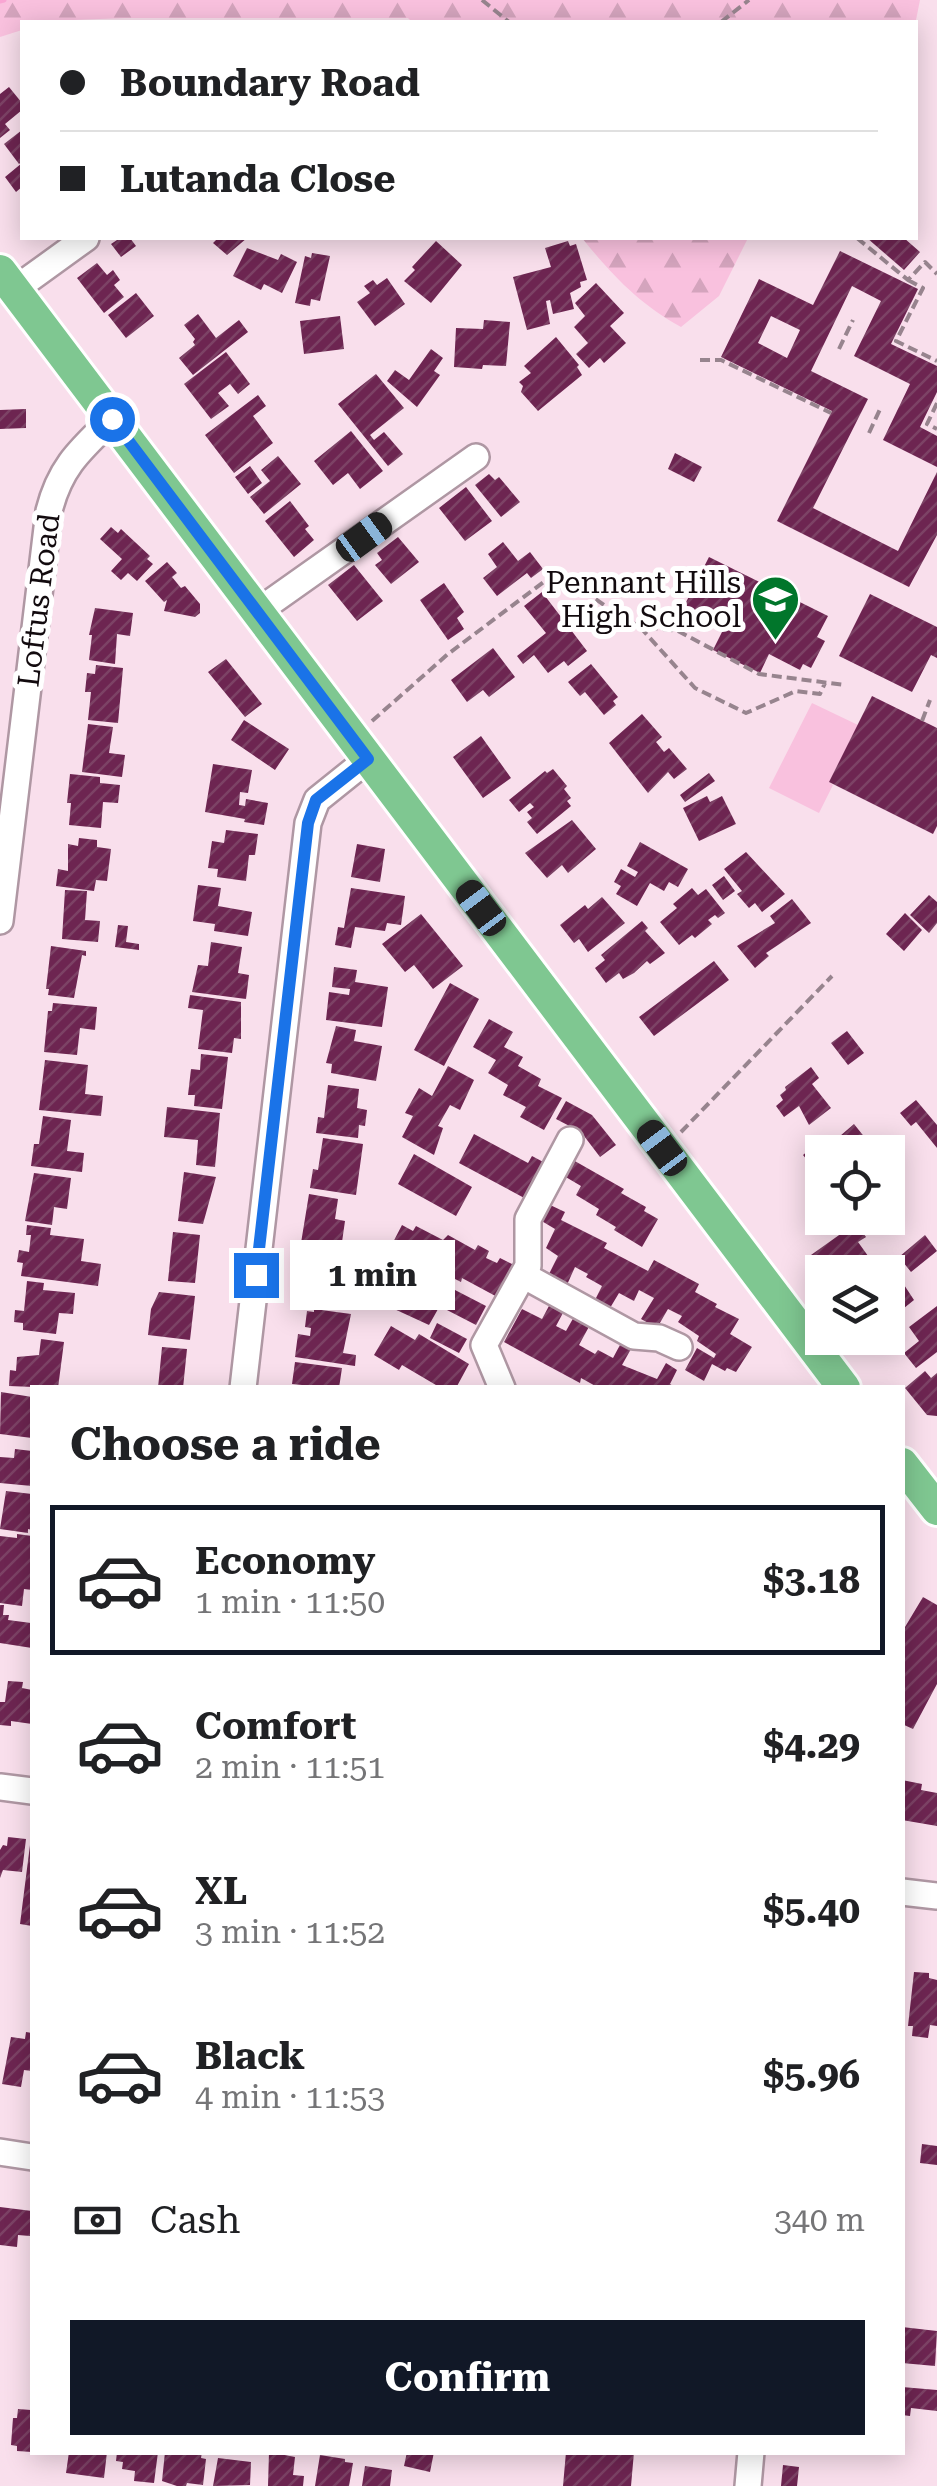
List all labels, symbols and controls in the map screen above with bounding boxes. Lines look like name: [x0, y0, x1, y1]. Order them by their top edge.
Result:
text: Boundary Road: [120, 61, 420, 105]
text: Lutanda Close: [120, 157, 395, 201]
route start: [90, 397, 135, 442]
car: [331, 507, 397, 567]
street label: Loftus Road: [10, 511, 67, 689]
place label: Pennant Hills High School: [545, 565, 741, 634]
school or university icon: Pennant Hills High School: [750, 574, 802, 642]
car: [451, 875, 511, 941]
car: [632, 1115, 692, 1181]
map controls: [805, 1135, 905, 1355]
button: locate: [805, 1135, 905, 1235]
callout: 1 min: [291, 1240, 456, 1310]
route end: [234, 1253, 279, 1298]
button: layers: [805, 1255, 905, 1355]
text: 1 min: [328, 1256, 417, 1294]
text: Choose a ride: [70, 1418, 381, 1471]
icon: car: [75, 1535, 165, 1625]
text: Economy: [195, 1539, 375, 1583]
text: $3.18: [763, 1558, 860, 1602]
text: 1 min · 11:50: [195, 1583, 385, 1621]
icon: car: [75, 1700, 165, 1790]
text: Comfort: [195, 1704, 356, 1748]
text: $4.29: [763, 1723, 860, 1767]
text: 2 min · 11:51: [195, 1748, 385, 1786]
icon: car: [75, 1865, 165, 1955]
text: XL: [195, 1869, 247, 1913]
text: $5.40: [763, 1888, 860, 1932]
text: 3 min · 11:52: [195, 1913, 385, 1951]
icon: car: [75, 2030, 165, 2120]
text: Black: [195, 2034, 305, 2078]
text: $5.96: [763, 2053, 860, 2097]
text: 4 min · 11:53: [195, 2078, 385, 2116]
icon: cash: [70, 2193, 125, 2248]
text: Cash: [150, 2198, 240, 2242]
text: 340 m: [774, 2201, 865, 2239]
button: Confirm: [70, 2320, 865, 2435]

